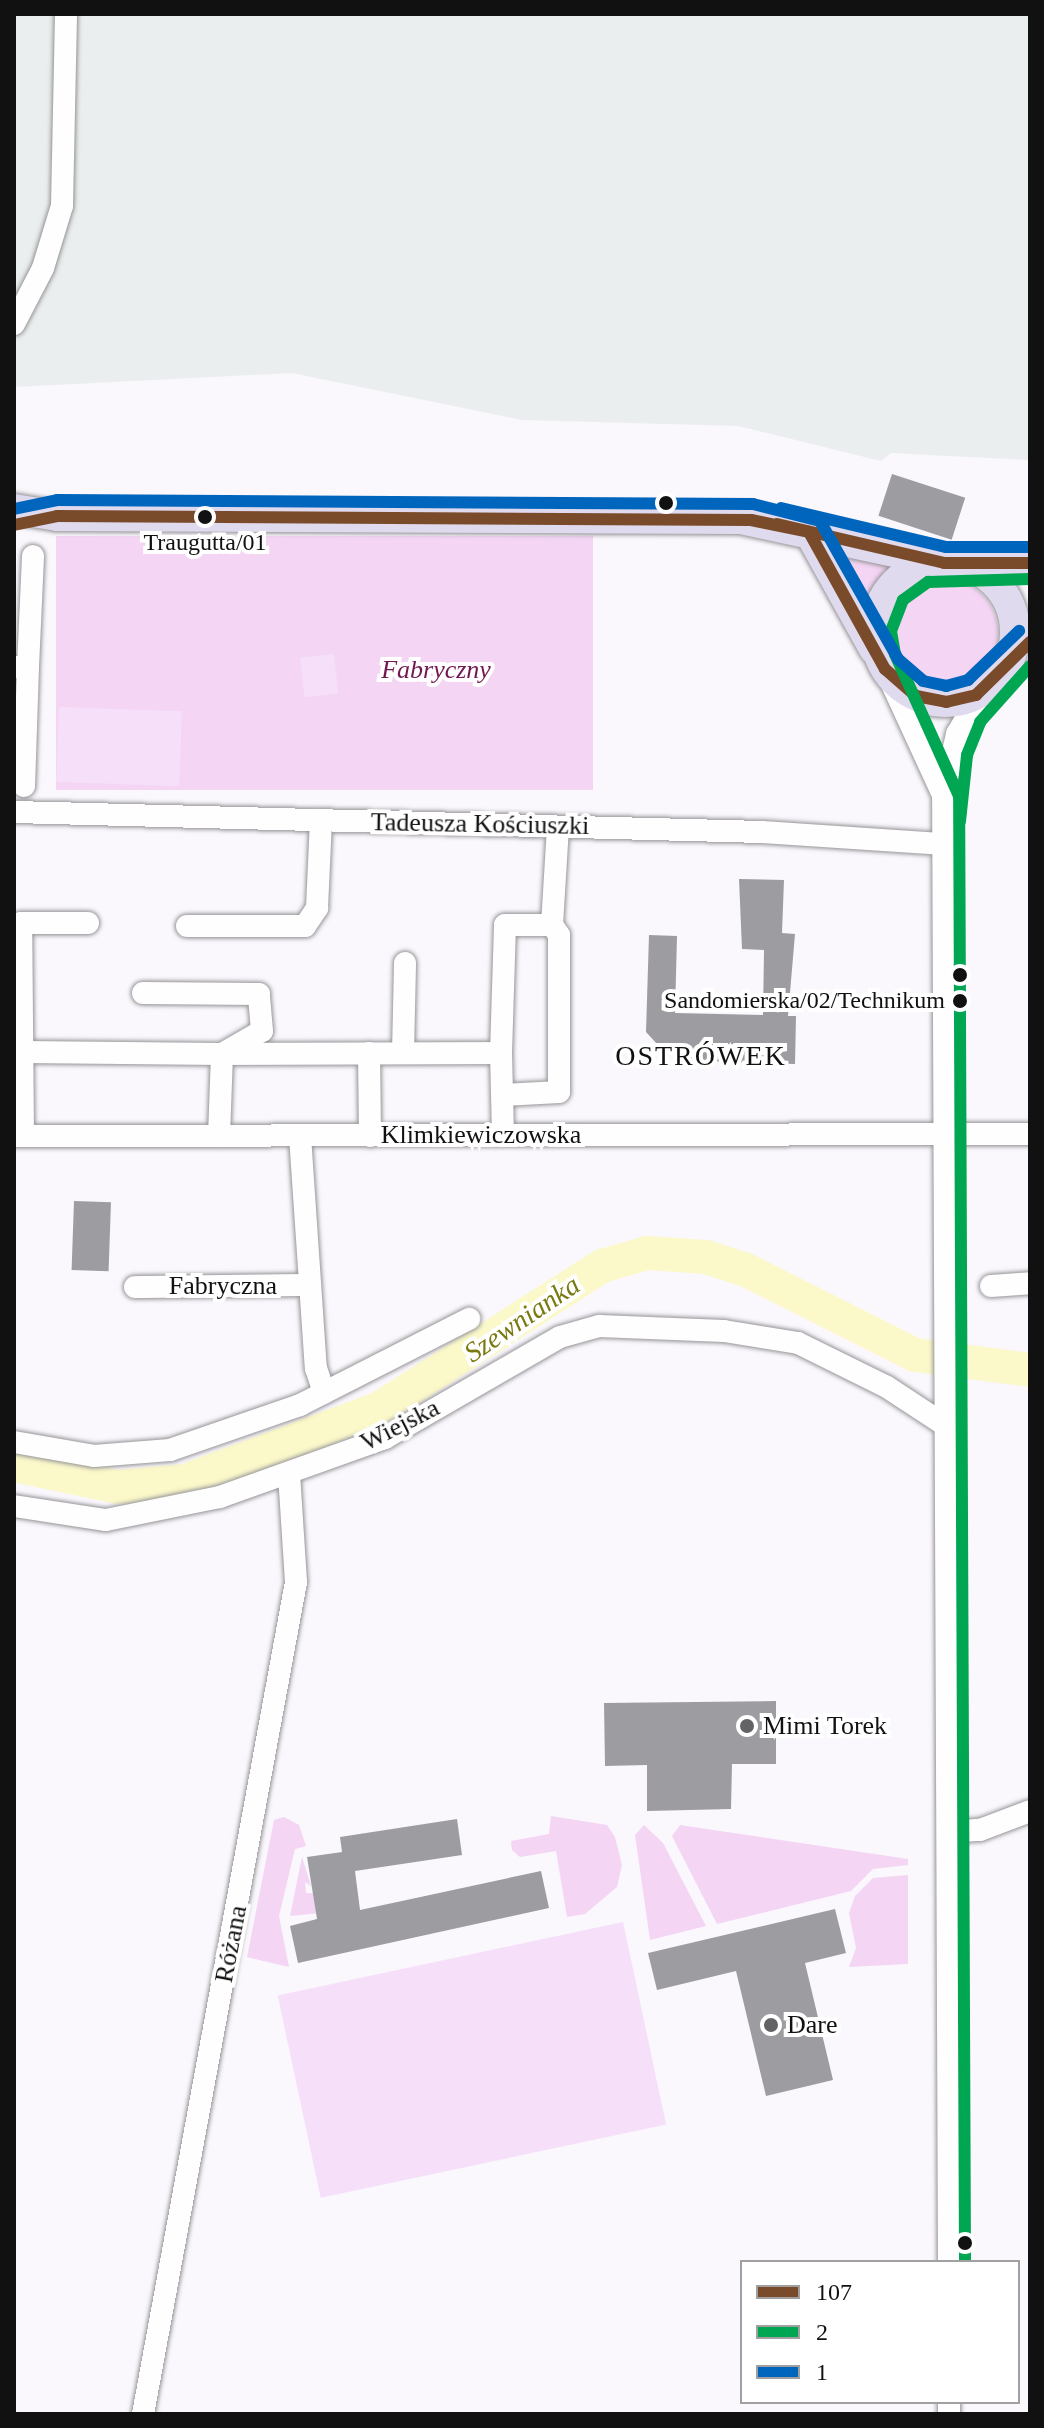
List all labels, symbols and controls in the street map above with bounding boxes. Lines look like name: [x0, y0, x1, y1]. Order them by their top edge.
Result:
unlabelled marker: [658, 495, 674, 511]
marker: Traugutta/01: [197, 509, 213, 525]
place label: Traugutta/01: [143, 529, 267, 557]
park label: Fabryczny: [381, 654, 491, 686]
street label: Tadeusza Kościuszki: [371, 806, 589, 842]
unlabelled marker: [952, 967, 968, 983]
place label: Sandomierska/02/Technikum: [664, 987, 945, 1015]
marker: Sandomierska/02/Technikum: [952, 993, 968, 1009]
district label: OSTRÓWEK: [615, 1039, 787, 1073]
street label: Klimkiewiczowska: [381, 1119, 581, 1151]
water label: Szewnianka: [458, 1268, 586, 1370]
street label: Fabryczna: [169, 1270, 277, 1302]
street label: Wiejska: [355, 1392, 445, 1458]
place label: Mimi Torek: [763, 1710, 888, 1742]
marker: Mimi Torek: [738, 1717, 756, 1735]
street label: Różana: [208, 1903, 254, 1985]
place label: Dare: [787, 2009, 838, 2041]
marker: Dare: [762, 2016, 780, 2034]
unlabelled marker: [957, 2235, 973, 2251]
legend: [740, 2260, 1020, 2404]
text: 107: [816, 2279, 852, 2305]
text: 2: [816, 2319, 828, 2345]
text: 1: [816, 2359, 828, 2385]

